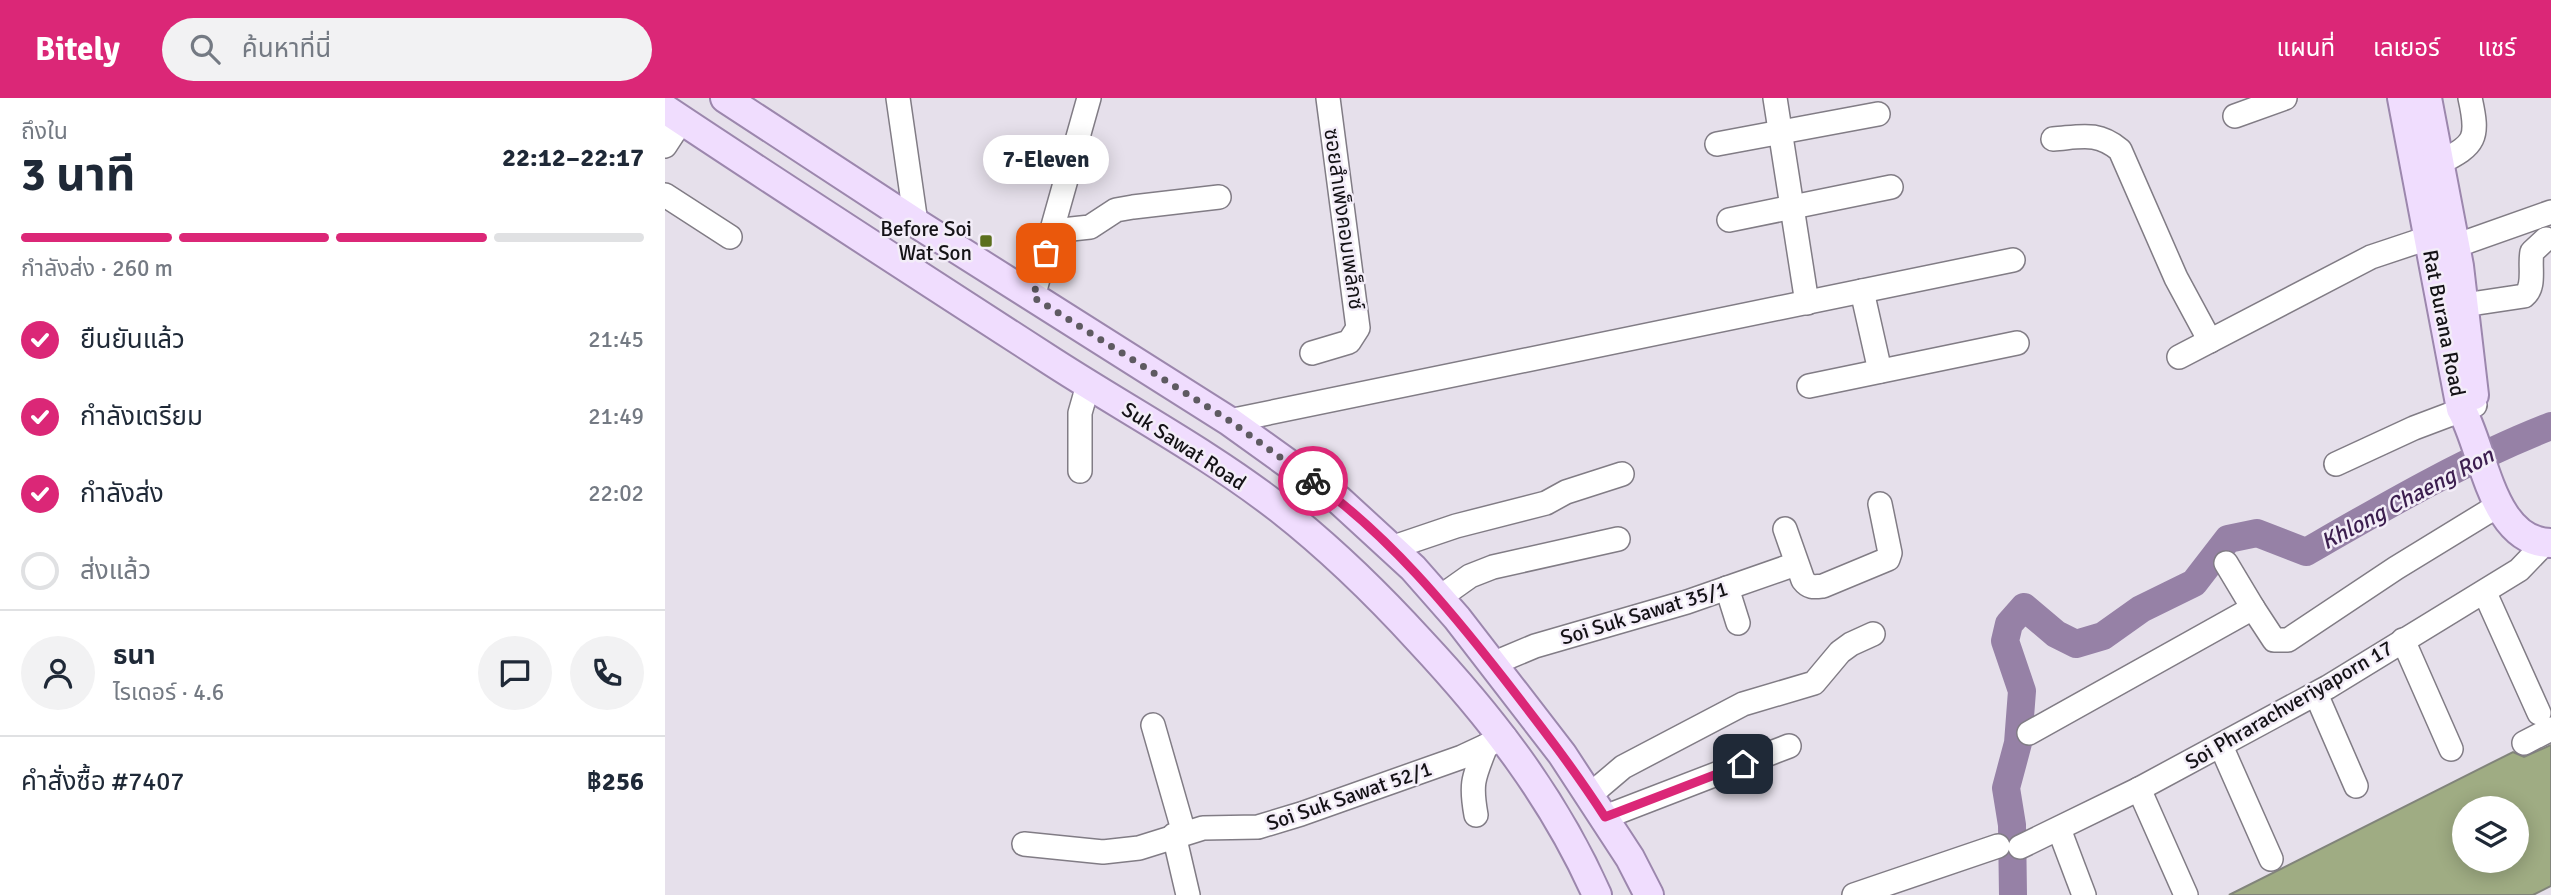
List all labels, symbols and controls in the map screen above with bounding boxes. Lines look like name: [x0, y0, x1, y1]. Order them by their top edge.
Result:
search box: [162, 18, 652, 81]
text: Bitely: [35, 29, 120, 70]
icon: search: [186, 30, 224, 68]
text: ค้นหาที่นี่: [242, 33, 331, 65]
text: แผนที่: [2277, 33, 2335, 63]
text: เลเยอร์: [2373, 33, 2440, 63]
text: แชร์: [2478, 33, 2516, 63]
text: ถึงใน: [21, 117, 68, 146]
street label: ซอยสำเพ็งคอมเพล็กซ์: [1318, 127, 1370, 312]
callout: 7-Eleven: [983, 134, 1109, 183]
text: 22:12–22:17: [502, 142, 644, 174]
text: 7-Eleven: [1002, 145, 1090, 174]
text: 3 นาที: [21, 147, 135, 203]
place label: Before Soi Wat Son: [880, 216, 972, 266]
pin: [1016, 223, 1076, 283]
marker: Before Soi Wat Son: [978, 233, 994, 249]
icon: bag: [1027, 234, 1065, 272]
street label: Rat Burana Road: [2417, 247, 2471, 399]
text: กำลังส่ง · 260 m: [21, 254, 173, 283]
icon: check: [21, 321, 59, 359]
text: ยืนยันแล้ว: [80, 324, 185, 356]
text: 21:45: [588, 325, 644, 354]
street label: Suk Sawat Road: [1117, 396, 1251, 496]
icon: check: [21, 398, 59, 436]
text: กำลังเตรียม: [80, 401, 203, 433]
text: 21:49: [588, 402, 644, 431]
water label: Khlong Chaeng Ron: [2316, 440, 2500, 556]
courier: [1278, 446, 1348, 516]
icon: bike: [1294, 462, 1332, 500]
icon: check: [21, 475, 59, 513]
text: กำลังส่ง: [80, 478, 164, 510]
text: 22:02: [588, 479, 644, 508]
text: ส่งแล้ว: [80, 555, 151, 587]
street label: Soi Suk Sawat 35/1: [1557, 575, 1731, 651]
street label: Soi Phrarachveriyaporn 17: [2180, 635, 2398, 775]
button: person: [21, 636, 95, 710]
button: chat: [478, 636, 552, 710]
button: phone: [570, 636, 644, 710]
text: ธนา: [113, 640, 156, 672]
text: ไรเดอร์ · 4.6: [113, 678, 224, 707]
pin: [1713, 734, 1773, 794]
icon: home: [1724, 745, 1762, 783]
street label: Soi Suk Sawat 52/1: [1263, 755, 1435, 837]
text: คำสั่งซื้อ #7407: [21, 766, 184, 798]
text: ฿256: [587, 766, 644, 798]
map controls: [2452, 796, 2529, 873]
button: layers: [2452, 796, 2529, 873]

